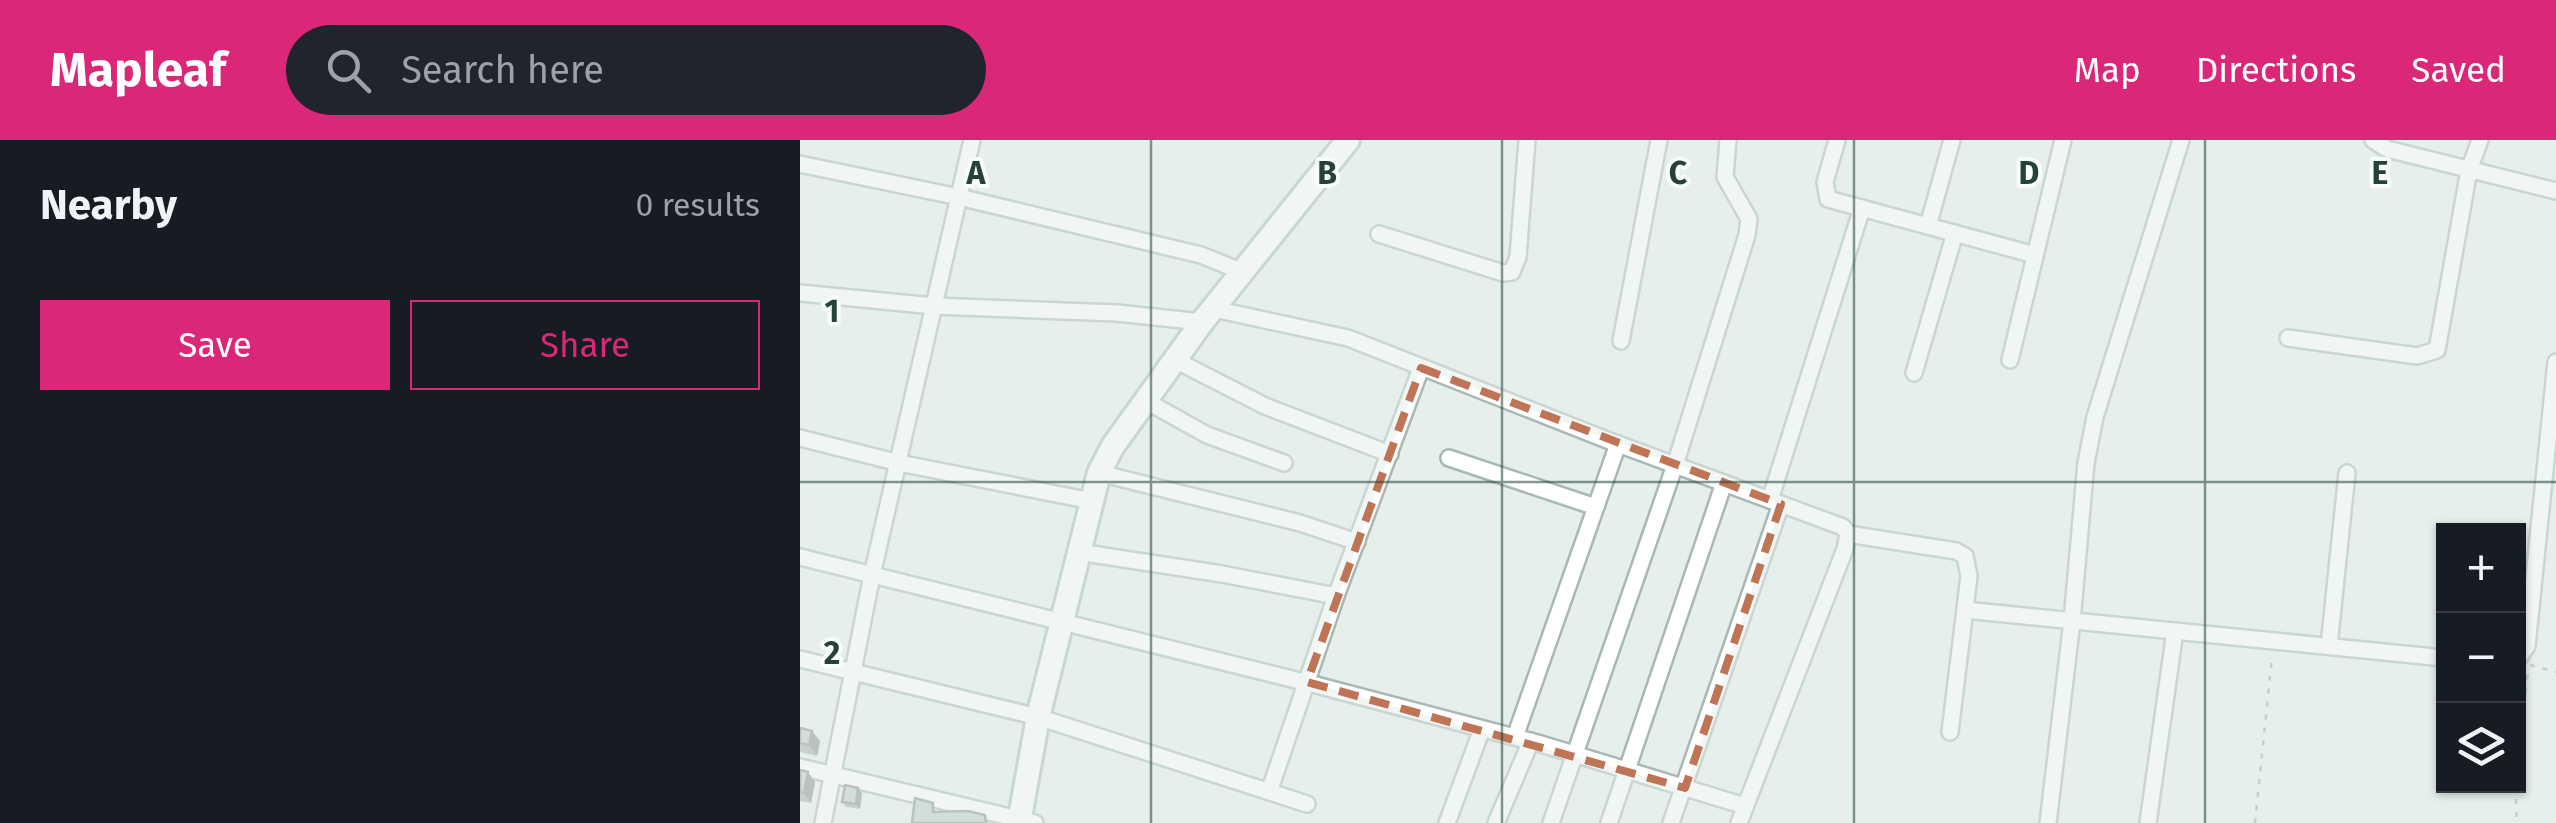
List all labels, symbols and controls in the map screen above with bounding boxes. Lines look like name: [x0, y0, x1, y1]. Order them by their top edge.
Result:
search box: [286, 25, 986, 115]
text: Mapleaf: [50, 41, 226, 99]
icon: search: [321, 43, 376, 98]
text: Search here: [401, 47, 604, 93]
text: Map: [2074, 49, 2141, 91]
text: Directions: [2196, 49, 2356, 91]
text: Saved: [2411, 49, 2506, 91]
text: A: [966, 154, 987, 192]
text: B: [1317, 154, 1337, 192]
text: C: [1669, 154, 1688, 192]
text: D: [2019, 154, 2039, 192]
text: E: [2372, 154, 2388, 192]
text: Nearby: [40, 180, 177, 230]
text: 0 results: [635, 186, 760, 224]
text: 1: [825, 292, 839, 330]
button: Save: [40, 300, 390, 390]
button: Share: [410, 300, 760, 390]
map controls: [2436, 523, 2526, 793]
button: +: [2436, 523, 2526, 613]
button: −: [2436, 613, 2526, 703]
text: 2: [824, 634, 840, 672]
button: layers: [2436, 703, 2526, 793]

